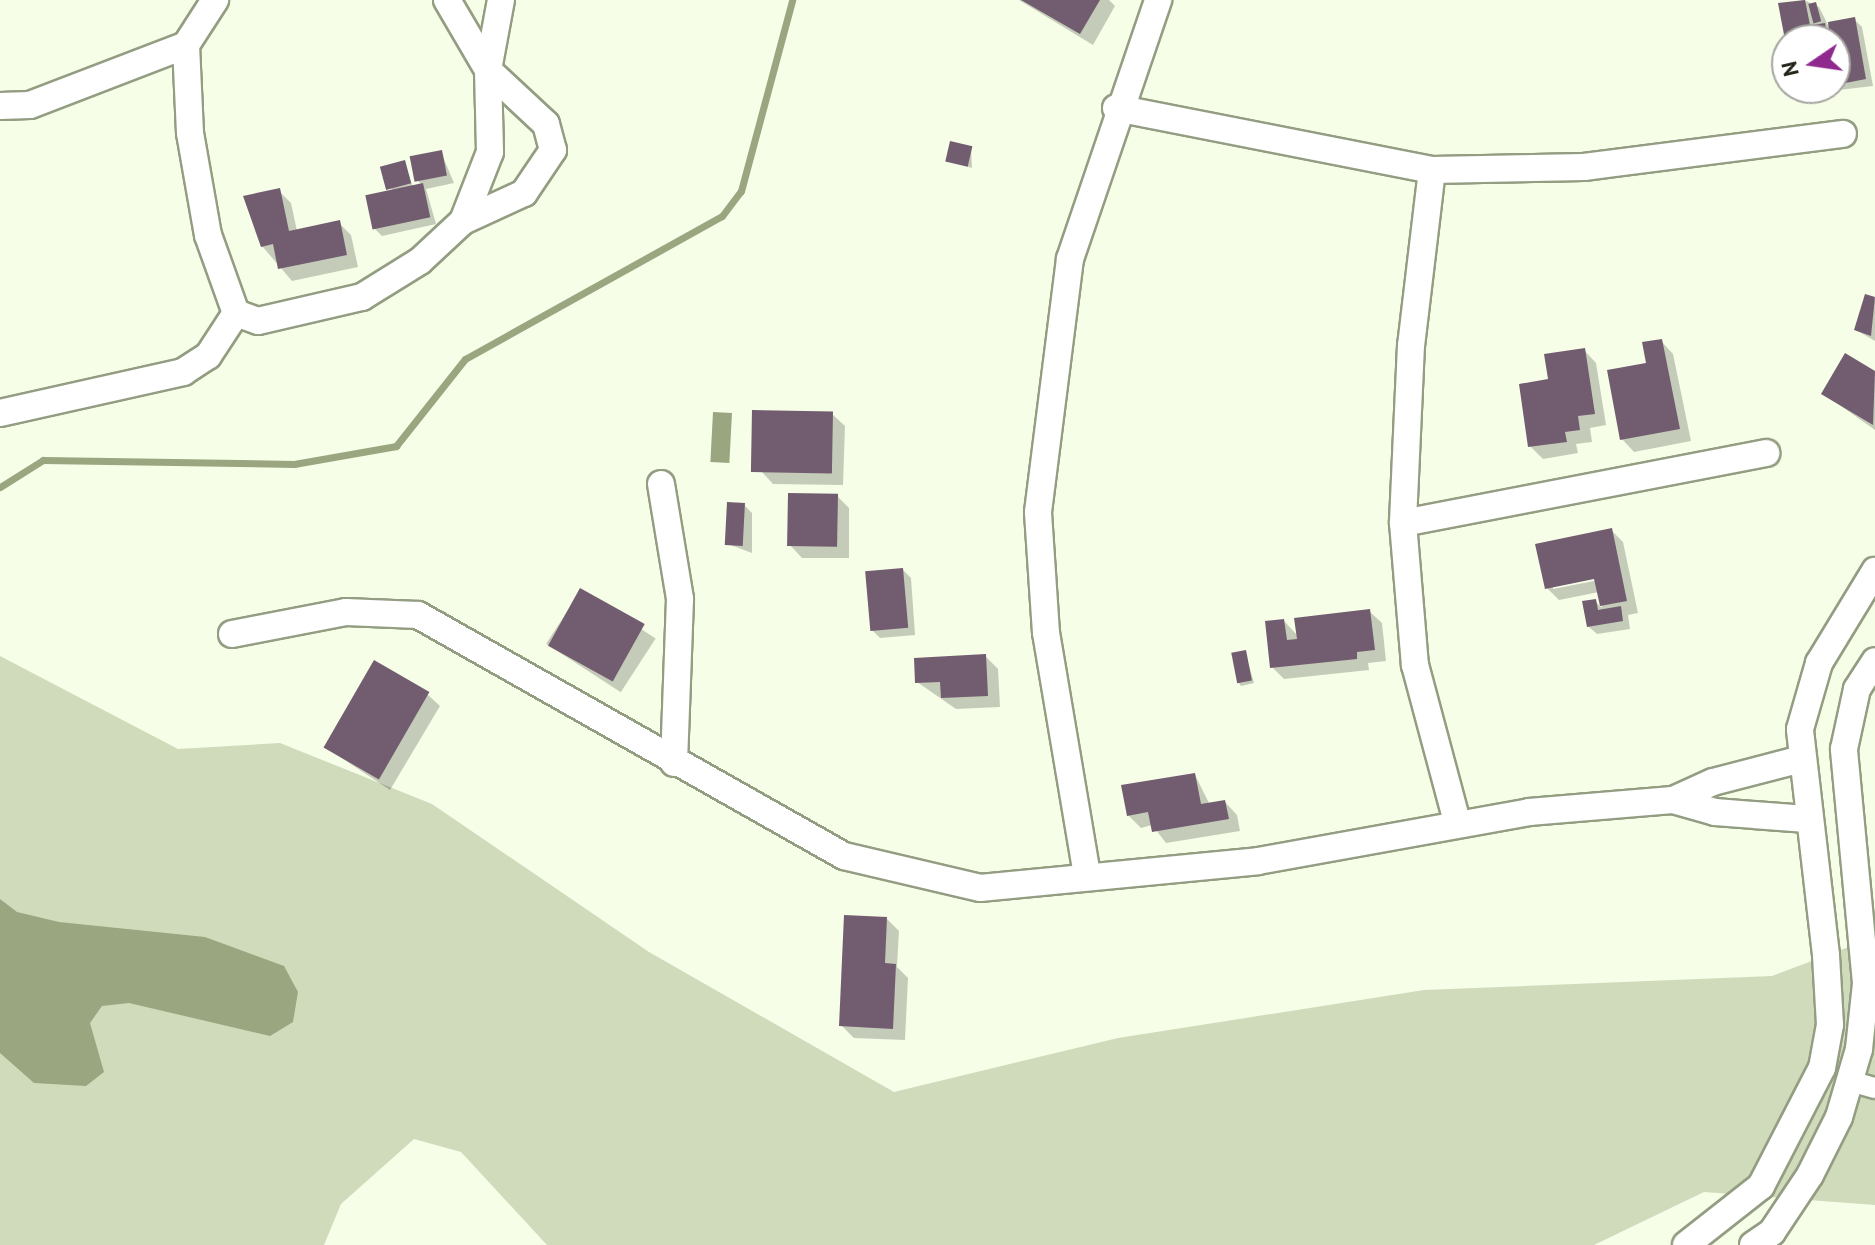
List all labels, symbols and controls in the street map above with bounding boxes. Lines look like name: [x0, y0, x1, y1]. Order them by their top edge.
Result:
north arrow: [1771, 24, 1851, 104]
text: N: [1774, 59, 1805, 79]

